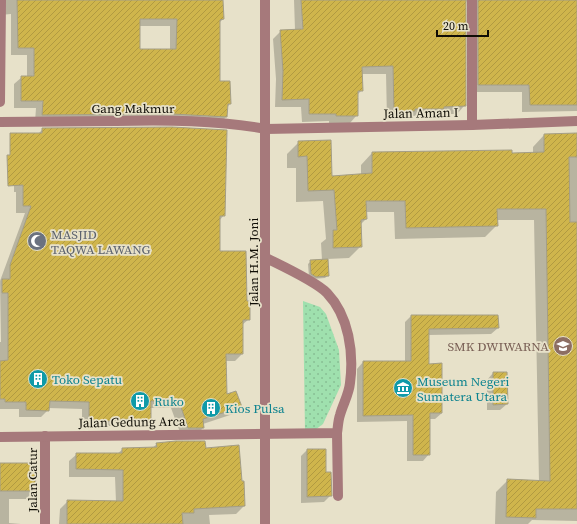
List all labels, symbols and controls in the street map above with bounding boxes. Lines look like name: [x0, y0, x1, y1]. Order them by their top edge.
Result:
scale bar: [437, 12, 488, 38]
text: 20 m: [443, 18, 469, 34]
street label: Gang Makmur: [92, 100, 175, 117]
street label: Jalan Aman I: [382, 104, 459, 122]
street label: Jalan H.M. Joni: [245, 218, 262, 307]
place label: MASJID TAQWA LAWANG: [51, 226, 151, 258]
mosque icon: MASJID TAQWA LAWANG: [26, 230, 48, 252]
school or university icon: SMK DWIWARNA: [552, 335, 574, 357]
place label: SMK DWIWARNA: [447, 338, 549, 355]
building icon: Toko Sepatu: [27, 368, 49, 390]
place label: Toko Sepatu: [52, 371, 123, 388]
place label: Museum Negeri Sumatera Utara: [417, 373, 509, 405]
museum icon: Museum Negeri Sumatera Utara: [392, 377, 414, 399]
building icon: Ruko: [129, 390, 151, 412]
place label: Ruko: [154, 393, 184, 410]
building icon: Kios Pulsa: [200, 397, 222, 419]
place label: Kios Pulsa: [225, 400, 285, 417]
street label: Jalan Gedung Arca: [77, 413, 186, 431]
street label: Jalan Catur: [24, 447, 41, 513]

